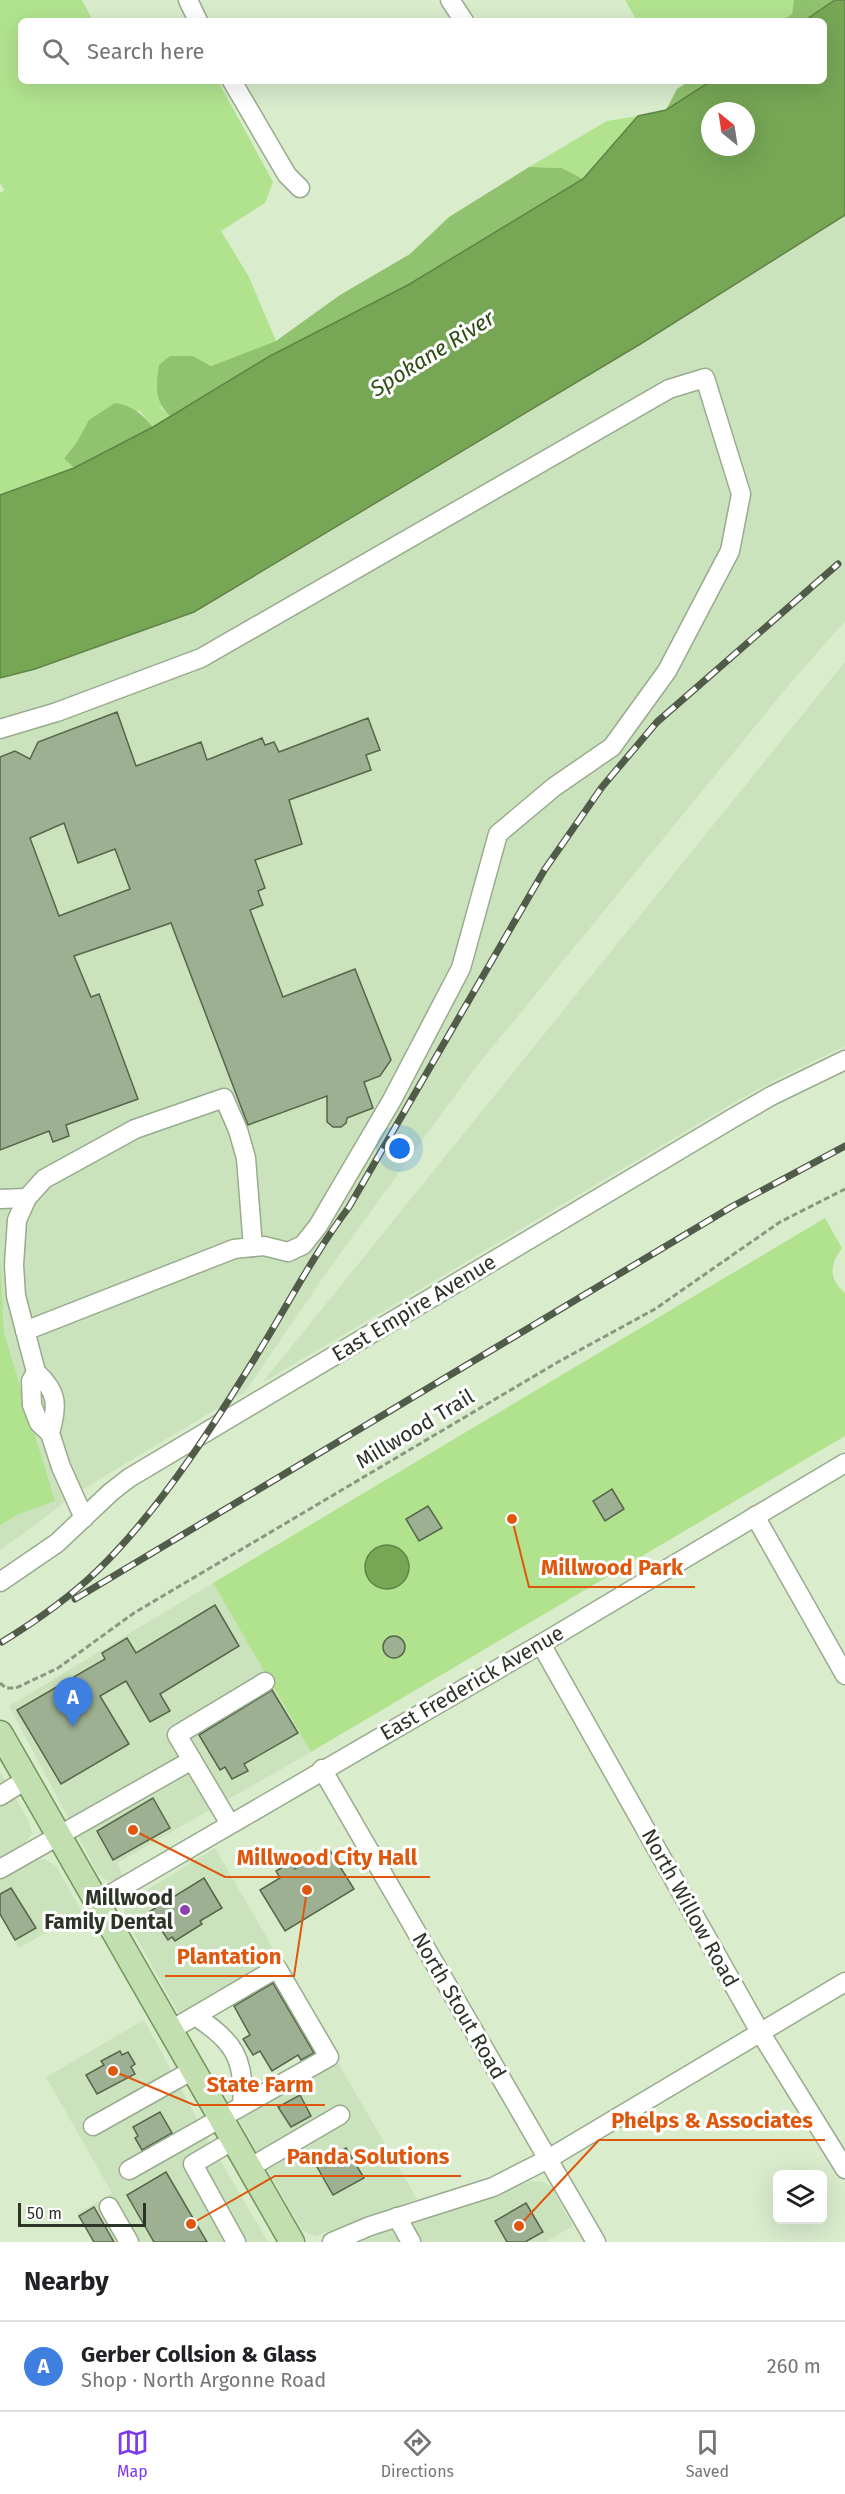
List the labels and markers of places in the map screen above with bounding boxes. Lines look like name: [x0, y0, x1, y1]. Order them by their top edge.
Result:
callout: Millwood Park: [529, 1547, 695, 1587]
pin: A: [54, 1678, 92, 1727]
callout: Millwood City Hall: [225, 1837, 430, 1877]
place label: Millwood Family Dental: [44, 1885, 174, 1935]
marker: Millwood Family Dental: [178, 1903, 192, 1917]
callout: Plantation: [165, 1936, 294, 1976]
callout: State Farm: [194, 2065, 325, 2105]
callout: Phelps & Associates: [599, 2100, 825, 2140]
callout: Panda Solutions: [275, 2136, 461, 2176]

